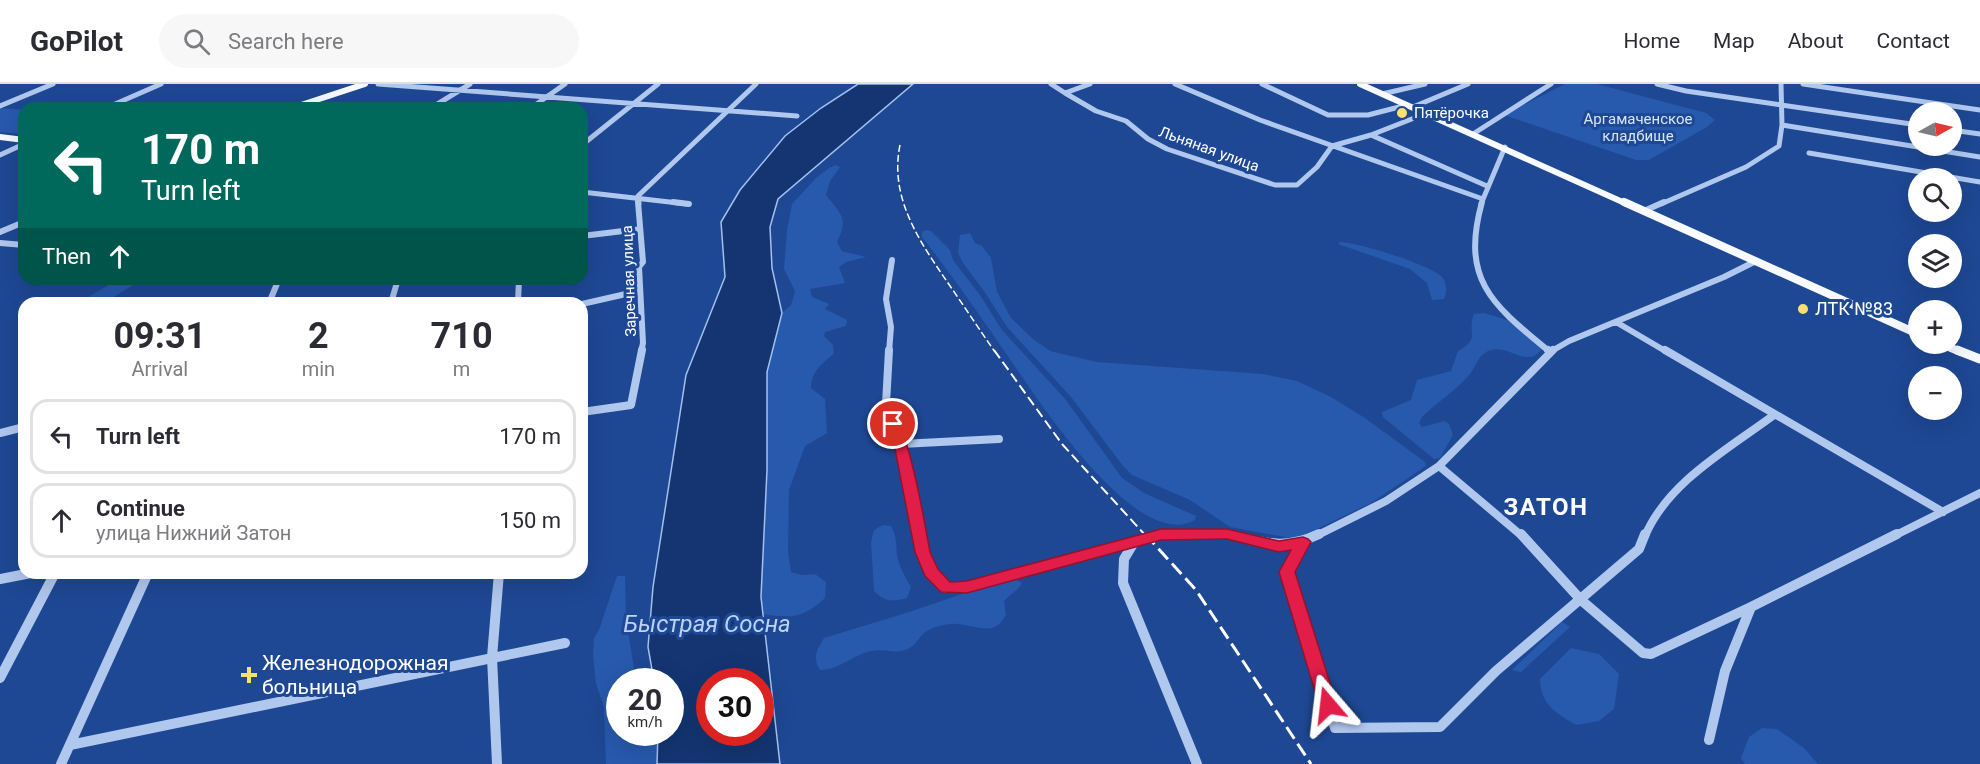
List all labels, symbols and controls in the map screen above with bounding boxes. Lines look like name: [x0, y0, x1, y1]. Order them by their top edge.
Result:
search box: [159, 14, 579, 68]
text: GoPilot: [30, 25, 123, 58]
icon: search: [180, 25, 213, 58]
text: Search here: [228, 29, 344, 54]
text: Home: [1624, 29, 1680, 53]
text: Map: [1713, 29, 1755, 53]
text: About: [1788, 29, 1844, 53]
text: Contact: [1877, 29, 1950, 53]
north arrow: [1908, 102, 1962, 156]
map controls: [1908, 102, 1962, 420]
place label: Пятёрочка: [1414, 104, 1489, 122]
marker: Пятёрочка: [1395, 106, 1409, 120]
park label: Аргамаченское кладбище: [1583, 110, 1693, 145]
street label: Льняная улица: [1156, 122, 1262, 176]
text: 170 m: [141, 125, 260, 174]
icon: left: [42, 126, 120, 204]
button: search: [1908, 168, 1962, 222]
text: Turn left: [141, 175, 241, 207]
street label: Заречная улица: [618, 225, 640, 337]
button: layers: [1908, 234, 1962, 288]
icon: ahead: [103, 240, 136, 273]
text: Then: [42, 244, 91, 269]
place label: ЛТК №83: [1815, 298, 1893, 319]
button: +: [1908, 300, 1962, 354]
marker: ЛТК №83: [1796, 302, 1810, 316]
text: 09:31: [113, 315, 206, 357]
text: 2: [308, 315, 329, 357]
text: 710: [431, 315, 493, 357]
text: Arrival: [131, 357, 188, 381]
text: min: [302, 357, 335, 381]
text: m: [453, 357, 470, 381]
button: −: [1908, 366, 1962, 420]
pin: [867, 398, 918, 449]
icon: arrive: [876, 407, 909, 440]
icon: left: [45, 420, 78, 453]
text: Turn left: [96, 424, 180, 449]
text: 170 m: [499, 424, 561, 449]
district label: ЗАТОН: [1503, 493, 1589, 521]
text: Continue: [96, 496, 185, 521]
icon: ahead: [45, 504, 78, 537]
text: 150 m: [499, 508, 561, 533]
text: улица Нижний Затон: [96, 521, 291, 545]
water label: Быстрая Сосна: [623, 610, 791, 638]
place label: Железнодорожная больница: [262, 651, 449, 699]
marker: Железнодорожная больница: [240, 666, 258, 684]
speed limit sign: 30: [696, 668, 774, 746]
position arrow: [1296, 673, 1360, 737]
text: 20: [628, 682, 662, 717]
text: km/h: [627, 713, 663, 731]

